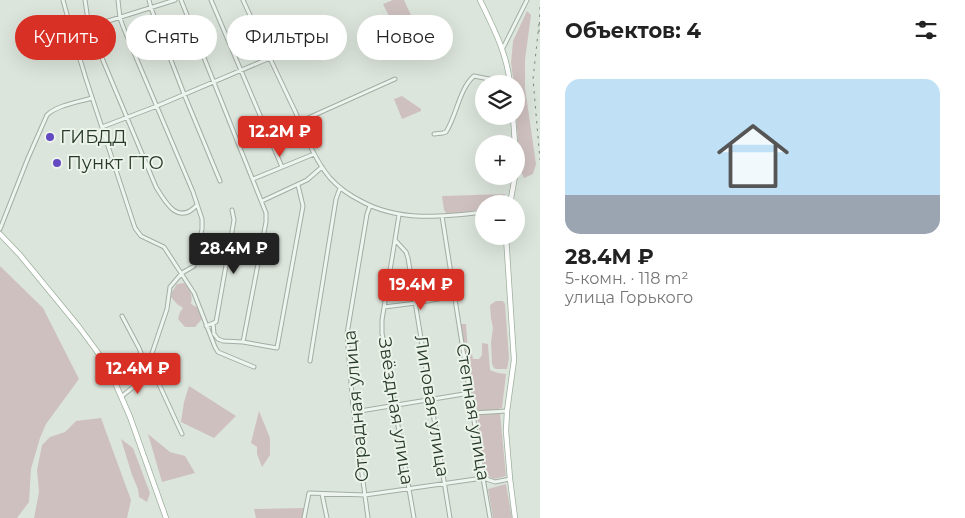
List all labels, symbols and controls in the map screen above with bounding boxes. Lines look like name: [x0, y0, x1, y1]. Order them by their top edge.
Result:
chip: Купить: [15, 15, 116, 60]
chip: Снять: [126, 15, 217, 60]
chip: Фильтры: [227, 15, 347, 60]
chip: Новое: [357, 15, 453, 60]
icon: filters: [912, 16, 940, 44]
text: Объектов: 4: [565, 18, 701, 43]
map controls: [475, 75, 525, 245]
button: layers: [475, 75, 525, 125]
icon: home: [708, 111, 798, 201]
pin: 12.2M ₽: [234, 116, 326, 158]
text: 12.2M ₽: [249, 122, 311, 141]
place label: ГИБДД: [60, 126, 126, 148]
marker: ГИБДД: [44, 131, 56, 143]
button: +: [475, 135, 525, 185]
place label: Пункт ГТО: [67, 152, 164, 174]
marker: Пункт ГТО: [51, 157, 63, 169]
button: −: [475, 195, 525, 245]
pin: 28.4M ₽: [188, 232, 280, 275]
text: 28.4M ₽: [200, 239, 268, 258]
text: 28.4M ₽: [565, 244, 654, 269]
pin: 19.4M ₽: [375, 268, 467, 311]
text: 5-комн. · 118 m²: [565, 269, 688, 288]
text: 19.4M ₽: [389, 275, 453, 294]
text: улица Горького: [565, 288, 693, 307]
street label: Отрадная улица: [338, 329, 374, 483]
street label: Липовая улица: [410, 333, 454, 479]
street label: Звёздная улица: [373, 336, 419, 486]
street label: Степная улица: [451, 342, 495, 482]
pin: 12.4M ₽: [92, 352, 184, 395]
text: 12.4M ₽: [106, 359, 170, 378]

